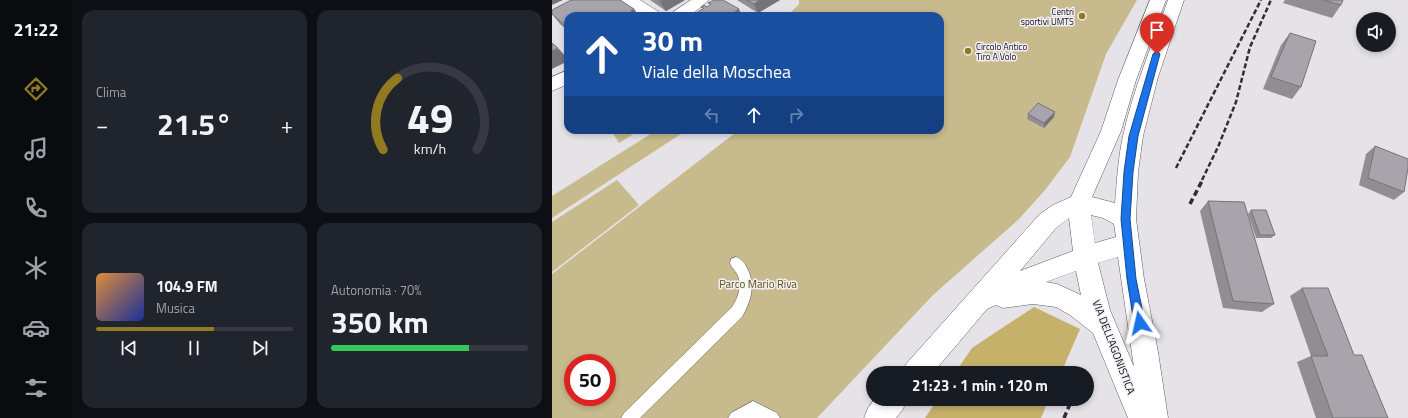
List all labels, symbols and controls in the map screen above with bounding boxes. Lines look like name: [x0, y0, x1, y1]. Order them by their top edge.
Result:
place label: Centri sportivi UMTS: [1021, 5, 1074, 28]
marker: Centri sportivi UMTS: [1077, 11, 1087, 21]
map controls: [1356, 12, 1396, 52]
button: sound: [1356, 12, 1396, 52]
pin: [1140, 13, 1174, 54]
text: 21:22: [14, 16, 58, 43]
text: 30 m: [642, 19, 703, 62]
icon: arrive: [1146, 19, 1168, 41]
icon: ahead: [576, 28, 628, 80]
place label: Circolo Antico Tiro A Volo: [976, 40, 1027, 63]
marker: Circolo Antico Tiro A Volo: [963, 46, 973, 56]
text: Viale della Moschea: [642, 58, 791, 85]
icon: directions: [22, 75, 50, 103]
text: Clima: [96, 82, 126, 102]
text: 49: [406, 85, 453, 148]
text: 21.5°: [157, 101, 232, 147]
icon: left: [701, 104, 723, 126]
icon: ahead: [743, 104, 765, 126]
icon: right: [785, 104, 807, 126]
text: −: [96, 108, 108, 142]
text: +: [281, 108, 293, 142]
icon: music: [22, 135, 50, 163]
text: km/h: [413, 137, 446, 159]
icon: phone: [22, 194, 50, 222]
icon: climate: [22, 254, 50, 282]
text: 104.9 FM: [156, 275, 218, 298]
park label: Parco Mario Riva: [719, 276, 797, 292]
text: Autonomia · 70%: [331, 280, 422, 300]
street label: VIA DELL'AGONISTICA: [1089, 297, 1140, 397]
text: Musica: [156, 298, 195, 318]
text: 350 km: [331, 299, 429, 345]
position arrow: [1119, 302, 1161, 344]
icon: car: [22, 314, 50, 342]
icon: previous: [118, 337, 140, 359]
icon: pause: [183, 337, 205, 359]
icon: next: [249, 337, 271, 359]
speed limit sign: 50: [564, 354, 616, 406]
icon: filters: [22, 374, 50, 402]
text: 21:23 · 1 min · 120 m: [912, 374, 1048, 397]

